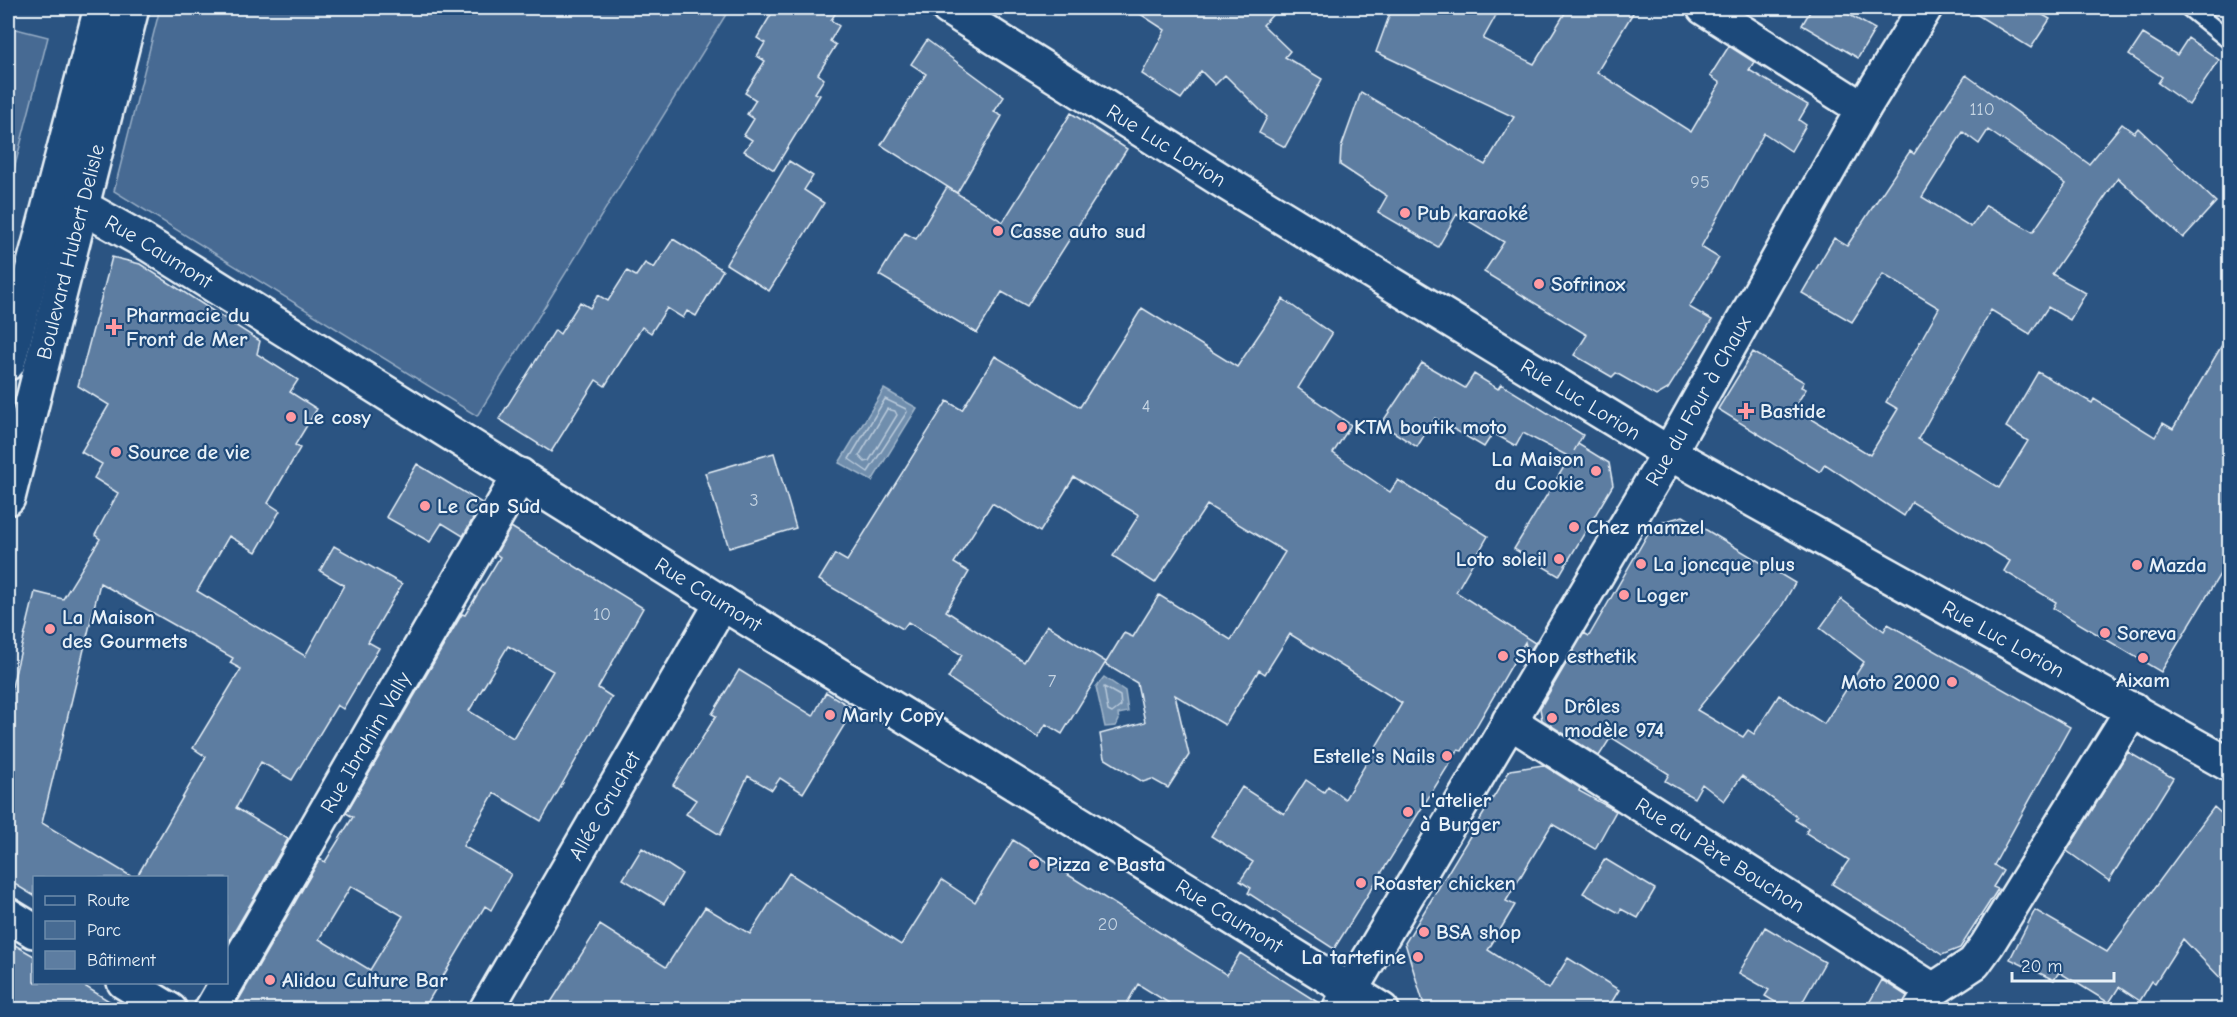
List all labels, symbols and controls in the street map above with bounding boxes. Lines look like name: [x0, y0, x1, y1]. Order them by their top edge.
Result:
street label: Rue Luc Lorion: [1102, 99, 1230, 192]
house number: 110: [1969, 99, 1995, 120]
street label: Boulevard Hubert Delisle: [32, 142, 109, 362]
house number: 95: [1690, 172, 1710, 193]
place label: Pub karaoké: [1417, 201, 1528, 225]
marker: Pub karaoké: [1398, 206, 1412, 220]
street label: Rue Caumont: [101, 210, 218, 294]
place label: Casse auto sud: [1010, 219, 1146, 243]
marker: Casse auto sud: [991, 224, 1005, 238]
place label: Sofrinox: [1551, 272, 1626, 296]
marker: Sofrinox: [1532, 277, 1546, 291]
place label: Pharmacie du Front de Mer: [126, 303, 250, 351]
street label: Rue du Four à Chaux: [1640, 312, 1756, 490]
marker: Pharmacie du Front de Mer: [107, 320, 121, 334]
street label: Rue Luc Lorion: [1516, 354, 1645, 445]
house number: 4: [1142, 396, 1150, 417]
place label: Bastide: [1760, 399, 1826, 423]
marker: Bastide: [1737, 402, 1755, 420]
place label: Le cosy: [303, 405, 371, 429]
marker: Le cosy: [284, 410, 298, 424]
place label: KTM boutik moto: [1354, 415, 1507, 439]
marker: KTM boutik moto: [1335, 420, 1349, 434]
place label: Source de vie: [128, 440, 250, 464]
marker: Source de vie: [109, 445, 123, 459]
place label: La Maison du Cookie: [1491, 447, 1584, 495]
marker: La Maison du Cookie: [1589, 464, 1603, 478]
house number: 3: [749, 490, 759, 511]
place label: Le Cap Sud: [437, 494, 541, 518]
marker: Le Cap Sud: [418, 499, 432, 513]
place label: Chez mamzel: [1586, 515, 1705, 539]
marker: Chez mamzel: [1567, 520, 1581, 534]
place label: Loto soleil: [1456, 547, 1547, 571]
street label: Rue Caumont: [651, 552, 767, 637]
marker: Loto soleil: [1552, 552, 1566, 566]
place label: La joncque plus: [1653, 552, 1795, 576]
place label: Mazda: [2149, 553, 2207, 577]
marker: La joncque plus: [1634, 557, 1648, 571]
marker: Mazda: [2130, 558, 2144, 572]
place label: Loger: [1636, 583, 1688, 607]
marker: Loger: [1617, 588, 1631, 602]
street label: Rue Luc Lorion: [1938, 595, 2069, 683]
house number: 10: [593, 604, 611, 625]
place label: La Maison des Gourmets: [62, 605, 188, 653]
place label: Soreva: [2117, 621, 2177, 645]
marker: La Maison des Gourmets: [43, 622, 57, 636]
marker: Soreva: [2098, 626, 2112, 640]
place label: Shop esthetik: [1515, 644, 1637, 668]
marker: Shop esthetik: [1496, 649, 1510, 663]
marker: Aixam: [2136, 651, 2150, 665]
street label: Rue Ibrahim Vally: [315, 667, 416, 817]
place label: Aixam: [2116, 668, 2170, 692]
place label: Moto 2000: [1841, 670, 1940, 694]
house number: 7: [1048, 671, 1057, 692]
marker: Moto 2000: [1945, 675, 1959, 689]
place label: Drôles modèle 974: [1564, 694, 1664, 742]
place label: Marly Copy: [842, 703, 944, 727]
marker: Marly Copy: [823, 708, 837, 722]
marker: Drôles modèle 974: [1545, 711, 1559, 725]
place label: Estelle's Nails: [1313, 744, 1435, 768]
street label: Allée Gruchet: [564, 746, 646, 864]
marker: Estelle's Nails: [1440, 749, 1454, 763]
place label: L'atelier à Burger: [1420, 788, 1501, 836]
street label: Rue du Père Bouchon: [1631, 792, 1809, 917]
marker: L'atelier à Burger: [1401, 805, 1415, 819]
place label: Pizza e Basta: [1046, 852, 1166, 876]
marker: Pizza e Basta: [1027, 857, 1041, 871]
place label: Roaster chicken: [1373, 871, 1516, 895]
street label: Rue Caumont: [1171, 874, 1288, 958]
legend: [33, 876, 228, 984]
marker: Roaster chicken: [1354, 876, 1368, 890]
text: Route: [87, 890, 130, 911]
house number: 20: [1098, 914, 1118, 935]
text: Parc: [87, 920, 121, 941]
place label: BSA shop: [1436, 920, 1521, 944]
marker: BSA shop: [1417, 925, 1431, 939]
place label: La tartefine: [1301, 945, 1406, 969]
scale bar: [2012, 945, 2114, 983]
text: Bâtiment: [87, 950, 157, 971]
marker: La tartefine: [1411, 950, 1425, 964]
text: 20 m: [2021, 956, 2062, 977]
place label: Alidou Culture Bar: [282, 968, 448, 992]
marker: Alidou Culture Bar: [263, 973, 277, 987]

